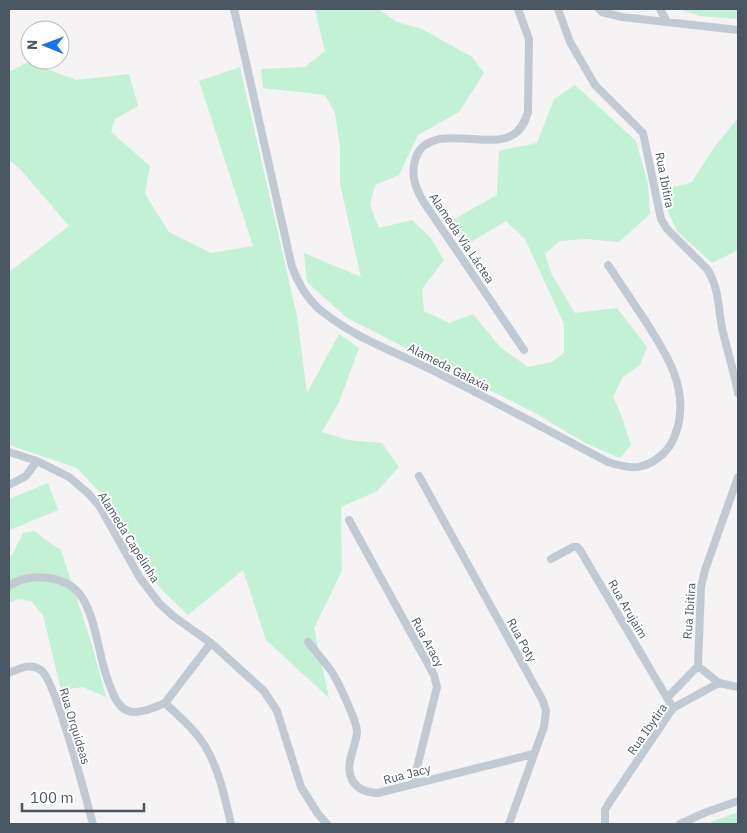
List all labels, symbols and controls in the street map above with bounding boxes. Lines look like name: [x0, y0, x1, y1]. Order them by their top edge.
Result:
north arrow: [20, 20, 70, 70]
text: N: [23, 40, 41, 50]
street label: Rua Ibitira: [652, 151, 678, 210]
street label: Alameda Via Láctea: [426, 190, 498, 287]
street label: Alameda Galaxia: [405, 340, 493, 395]
street label: Alameda Capelinha: [95, 489, 163, 586]
street label: Rua Arujaim: [605, 577, 651, 641]
street label: Rua Ibitira: [680, 582, 698, 640]
street label: Rua Aracy: [409, 615, 447, 669]
street label: Rua Poty: [504, 616, 540, 664]
street label: Rua Orquideas: [56, 686, 94, 766]
street label: Rua Ibytira: [624, 700, 671, 758]
street label: Rua Jacy: [382, 761, 432, 787]
scale bar: [22, 780, 145, 812]
text: 100 m: [30, 788, 74, 807]

